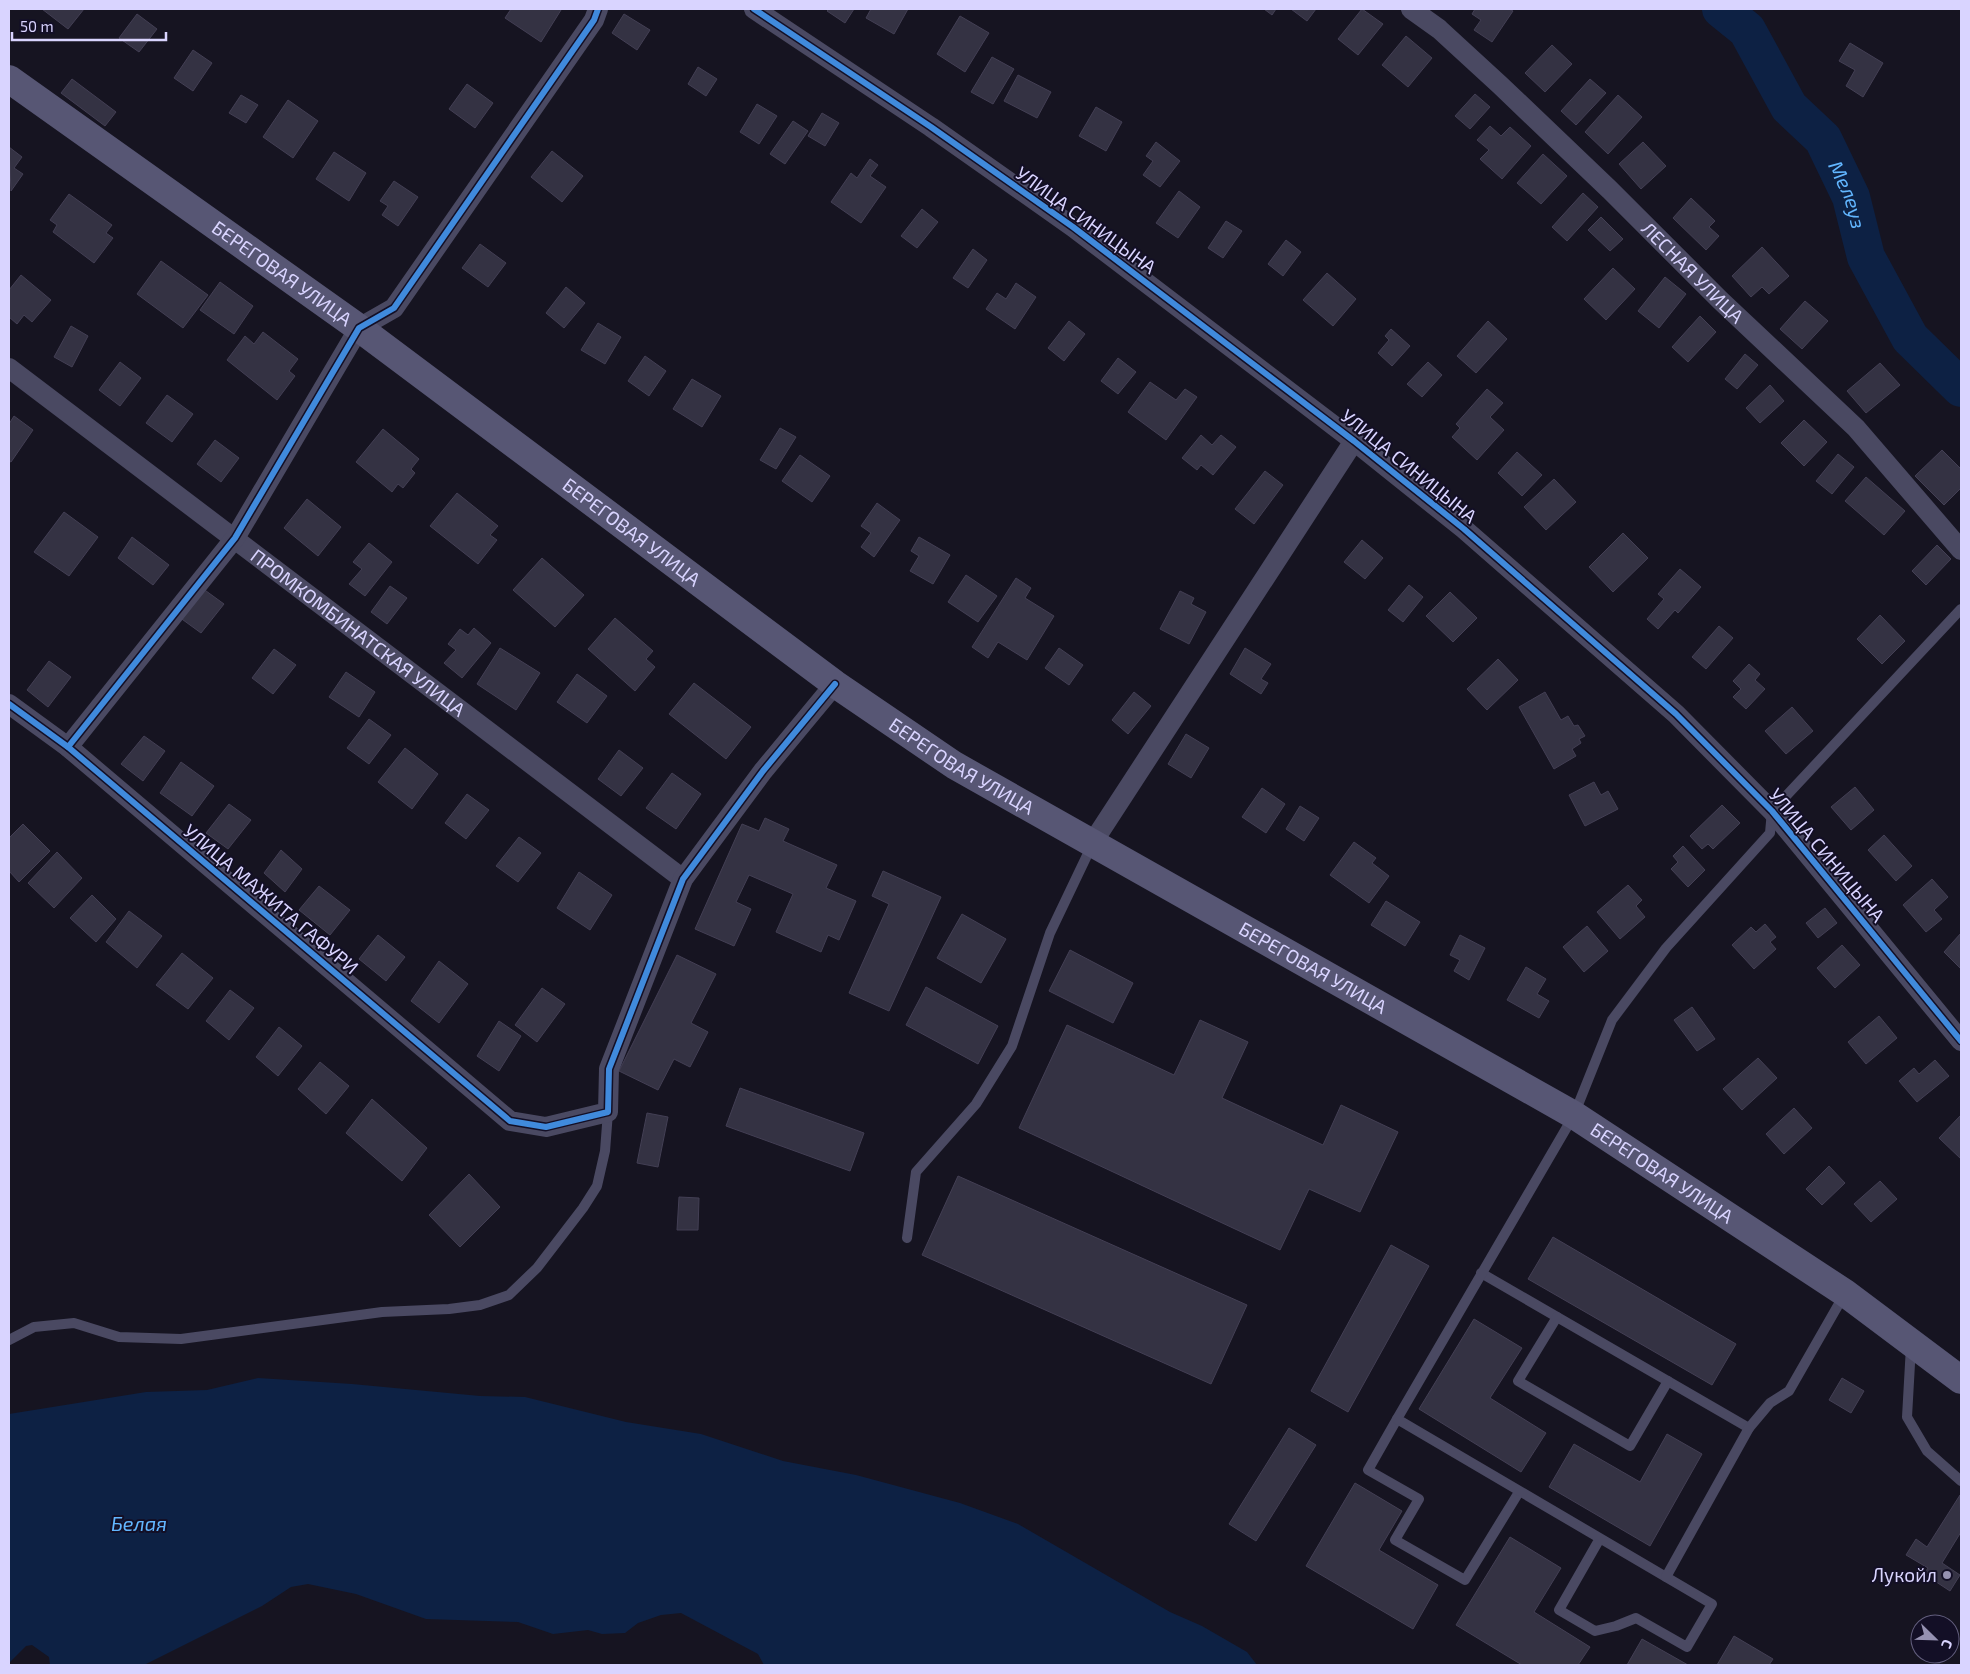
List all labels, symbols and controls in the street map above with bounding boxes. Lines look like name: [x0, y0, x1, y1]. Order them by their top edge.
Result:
scale bar: [12, 10, 166, 42]
text: 50 m: [20, 17, 54, 35]
water label: Мелеуз: [1824, 156, 1871, 231]
street label: УЛИЦА СИНИЦЫНА: [1012, 161, 1161, 278]
street label: БЕРЕГОВАЯ УЛИЦА: [208, 215, 357, 330]
street label: ЛЕСНАЯ УЛИЦА: [1637, 216, 1749, 328]
street label: УЛИЦА СИНИЦЫНА: [1337, 404, 1482, 528]
street label: БЕРЕГОВАЯ УЛИЦА: [559, 473, 705, 591]
street label: ПРОМКОМБИНАТСКАЯ УЛИЦА: [247, 544, 470, 721]
street label: БЕРЕГОВАЯ УЛИЦА: [885, 712, 1039, 819]
street label: УЛИЦА СИНИЦЫНА: [1765, 783, 1890, 927]
street label: УЛИЦА МАЖИТА ГАФУРИ: [179, 819, 363, 978]
street label: БЕРЕГОВАЯ УЛИЦА: [1235, 916, 1391, 1018]
street label: БЕРЕГОВАЯ УЛИЦА: [1586, 1117, 1738, 1228]
water label: Белая: [111, 1511, 167, 1535]
place label: Лукойл: [1872, 1563, 1937, 1587]
marker: Лукойл: [1941, 1569, 1953, 1581]
north arrow: [1910, 1614, 1960, 1664]
text: С: [1938, 1637, 1957, 1651]

